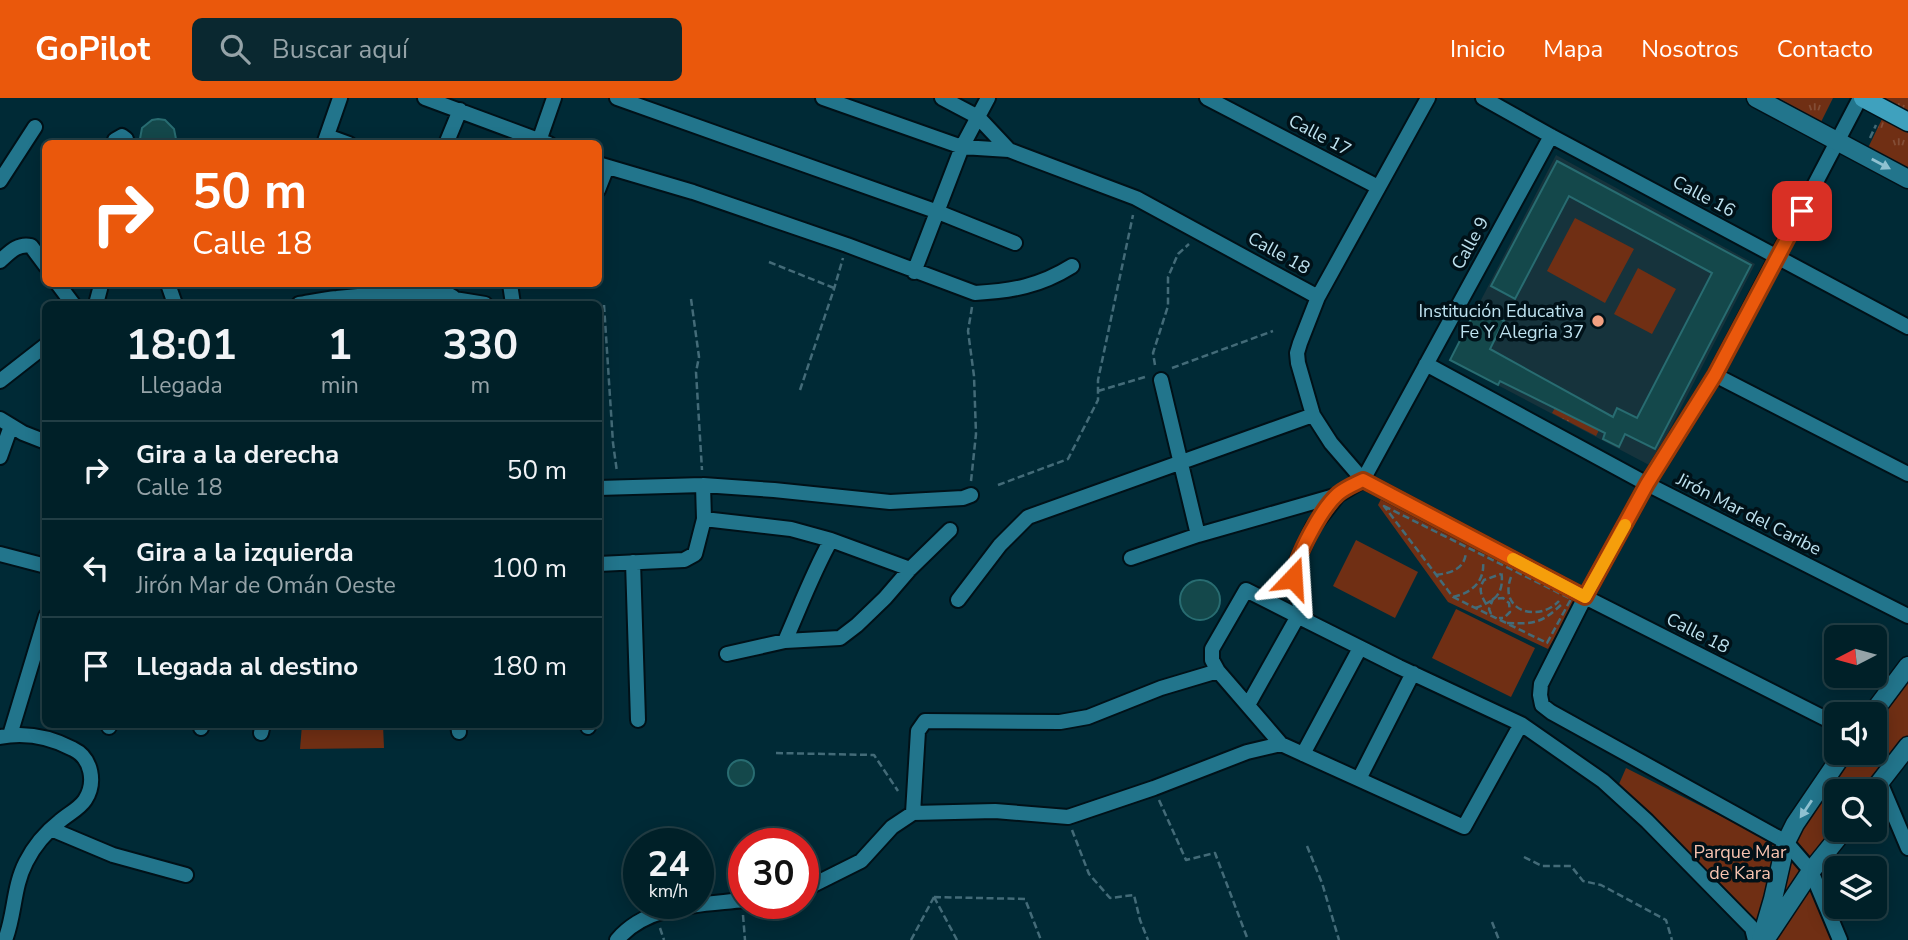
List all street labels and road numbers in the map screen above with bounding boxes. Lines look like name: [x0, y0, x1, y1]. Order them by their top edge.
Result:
street label: Calle 17: [1284, 109, 1356, 161]
street label: Calle 16: [1668, 170, 1740, 222]
street label: Calle 9: [1446, 212, 1494, 274]
street label: Calle 18: [1244, 226, 1314, 280]
street label: Jirón Mar del Caribe: [1672, 467, 1825, 561]
street label: Calle 18: [1662, 607, 1734, 659]

